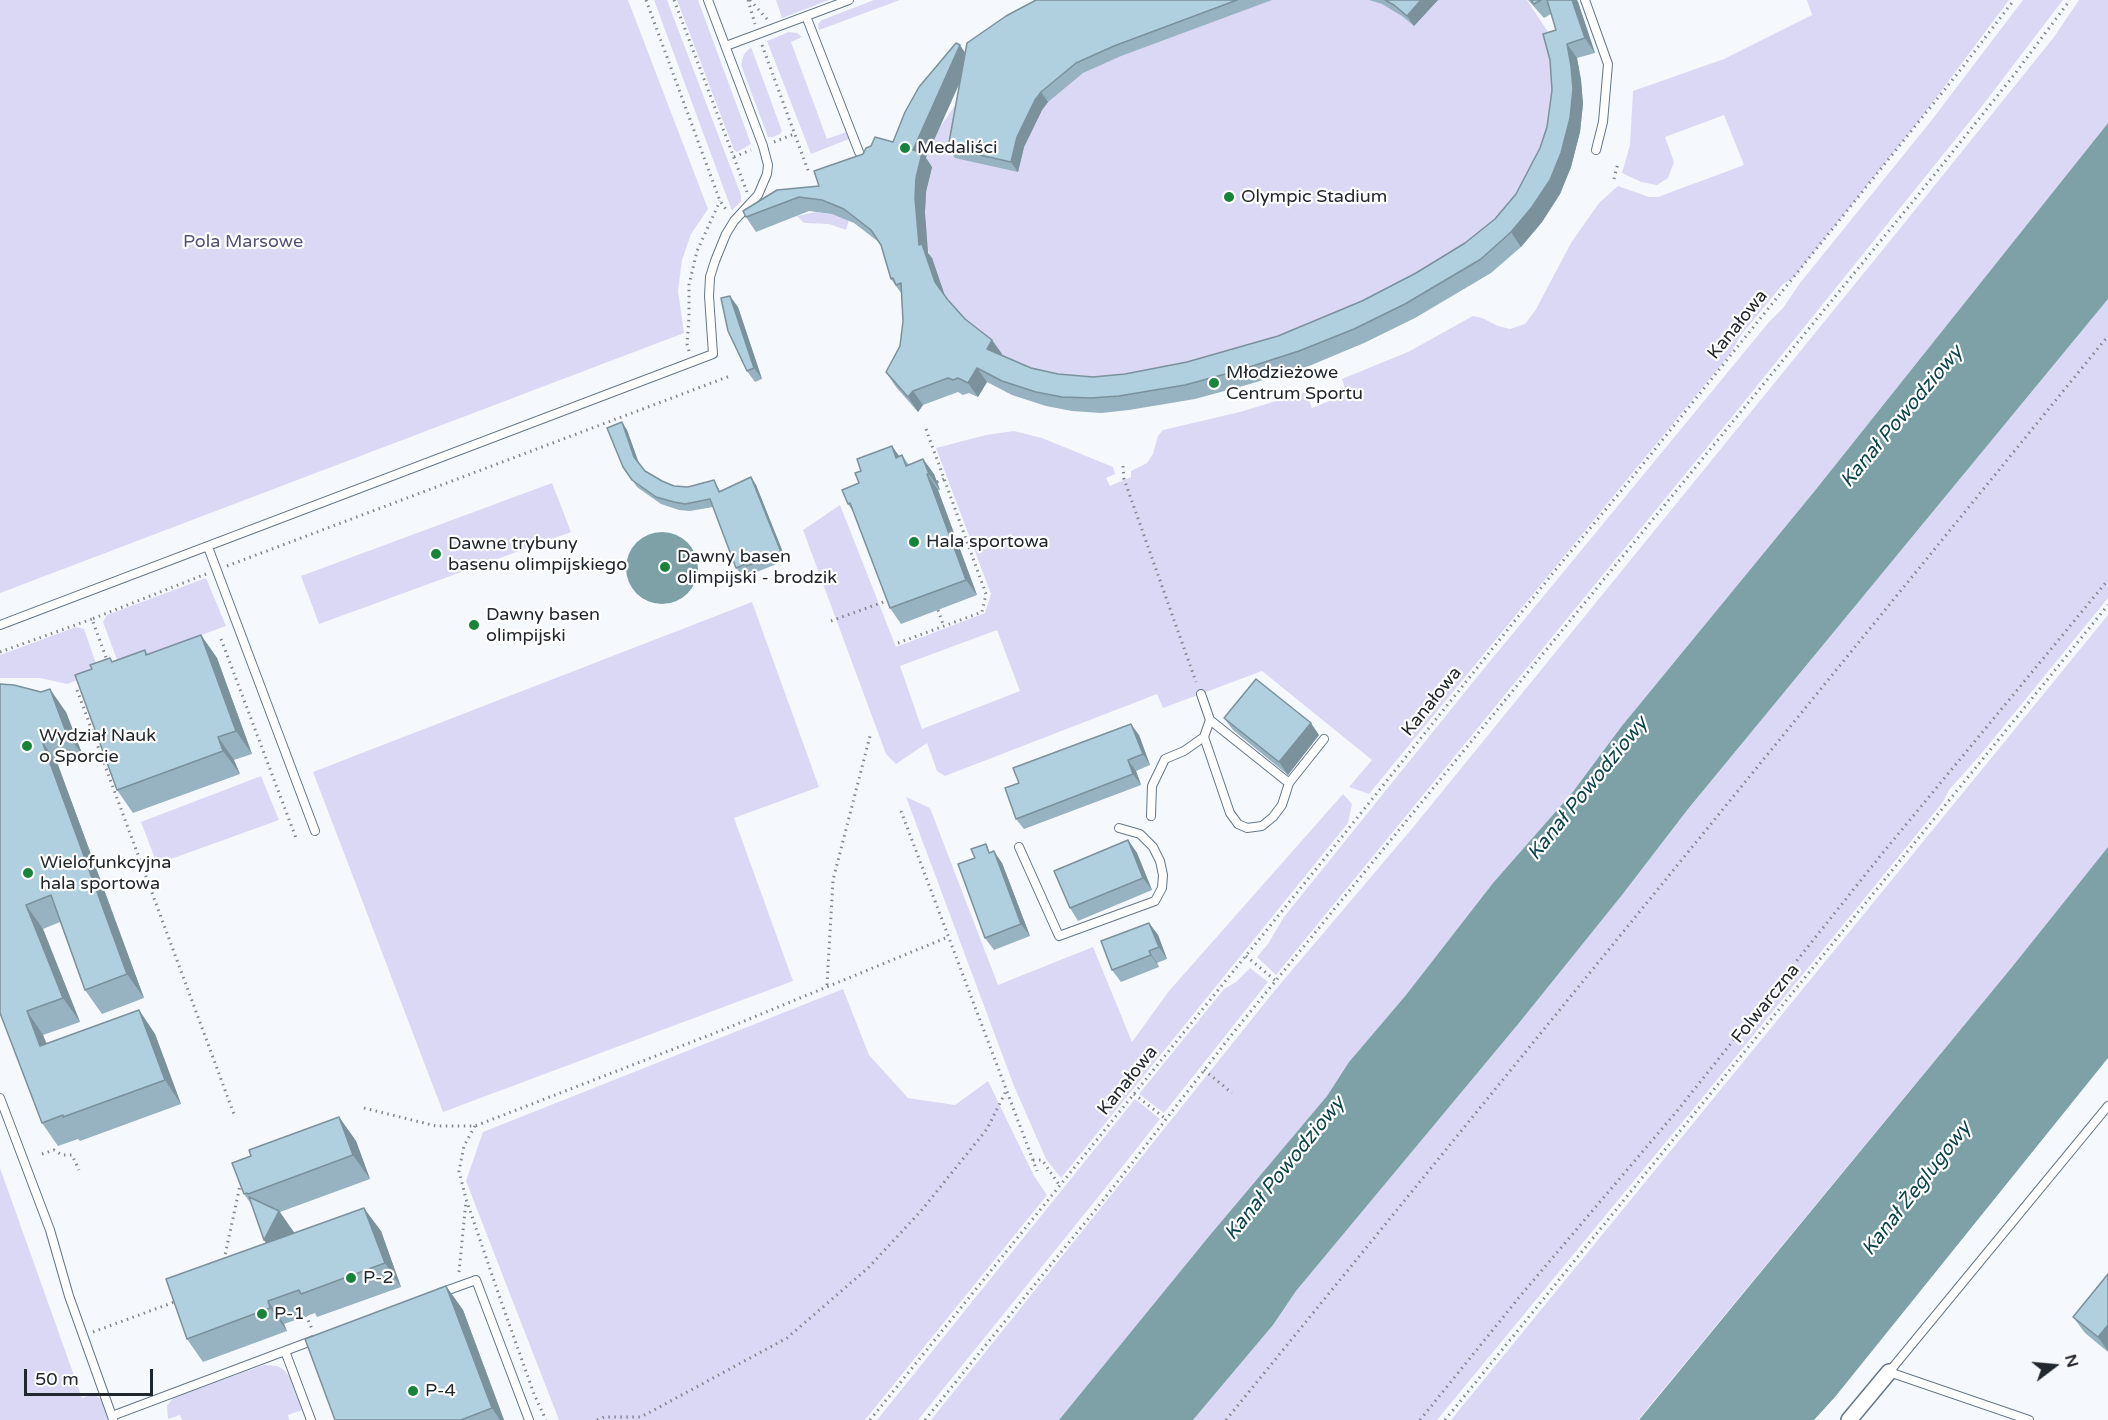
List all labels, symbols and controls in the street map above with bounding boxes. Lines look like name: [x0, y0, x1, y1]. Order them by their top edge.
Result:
place label: Medaliści: [917, 137, 997, 159]
marker: Medaliści: [898, 141, 912, 155]
place label: Olympic Stadium: [1241, 186, 1387, 208]
marker: Olympic Stadium: [1222, 190, 1236, 204]
park label: Pola Marsowe: [183, 231, 303, 253]
street label: Kanałowa: [1703, 286, 1773, 364]
water label: Kanał Powodziowy: [1836, 341, 1968, 493]
place label: Młodzieżowe Centrum Sportu: [1226, 362, 1363, 404]
marker: Młodzieżowe Centrum Sportu: [1207, 376, 1221, 390]
place label: Hala sportowa: [926, 531, 1049, 553]
place label: Dawne trybuny basenu olimpijskiego: [448, 533, 627, 576]
marker: Hala sportowa: [907, 535, 921, 549]
place label: Dawny basen olimpijski - brodzik: [677, 546, 837, 588]
marker: Dawne trybuny basenu olimpijskiego: [429, 547, 443, 561]
marker: Dawny basen olimpijski - brodzik: [658, 560, 672, 574]
place label: Dawny basen olimpijski: [486, 604, 600, 646]
marker: Dawny basen olimpijski: [467, 618, 481, 632]
street label: Kanałowa: [1397, 663, 1467, 741]
water label: Kanał Powodziowy: [1523, 712, 1653, 866]
place label: Wydział Nauk o Sporcie: [39, 725, 156, 768]
marker: Wydział Nauk o Sporcie: [20, 739, 34, 753]
place label: Wielofunkcyjna hala sportowa: [40, 852, 171, 894]
marker: Wielofunkcyjna hala sportowa: [21, 866, 35, 880]
street label: Folwarczna: [1727, 960, 1805, 1048]
street label: Kanałowa: [1093, 1042, 1163, 1120]
water label: Kanał Powodziowy: [1220, 1092, 1350, 1246]
water label: Kanał Żeglugowy: [1857, 1117, 1977, 1261]
place label: P-2: [363, 1267, 394, 1289]
marker: P-2: [344, 1271, 358, 1285]
place label: P-1: [274, 1303, 305, 1325]
marker: P-1: [255, 1307, 269, 1321]
north arrow: [2024, 1336, 2084, 1396]
text: N: [2060, 1352, 2083, 1370]
scale bar: [27, 1357, 156, 1395]
text: 50 m: [35, 1368, 79, 1390]
place label: P-4: [425, 1380, 456, 1402]
marker: P-4: [406, 1384, 420, 1398]

